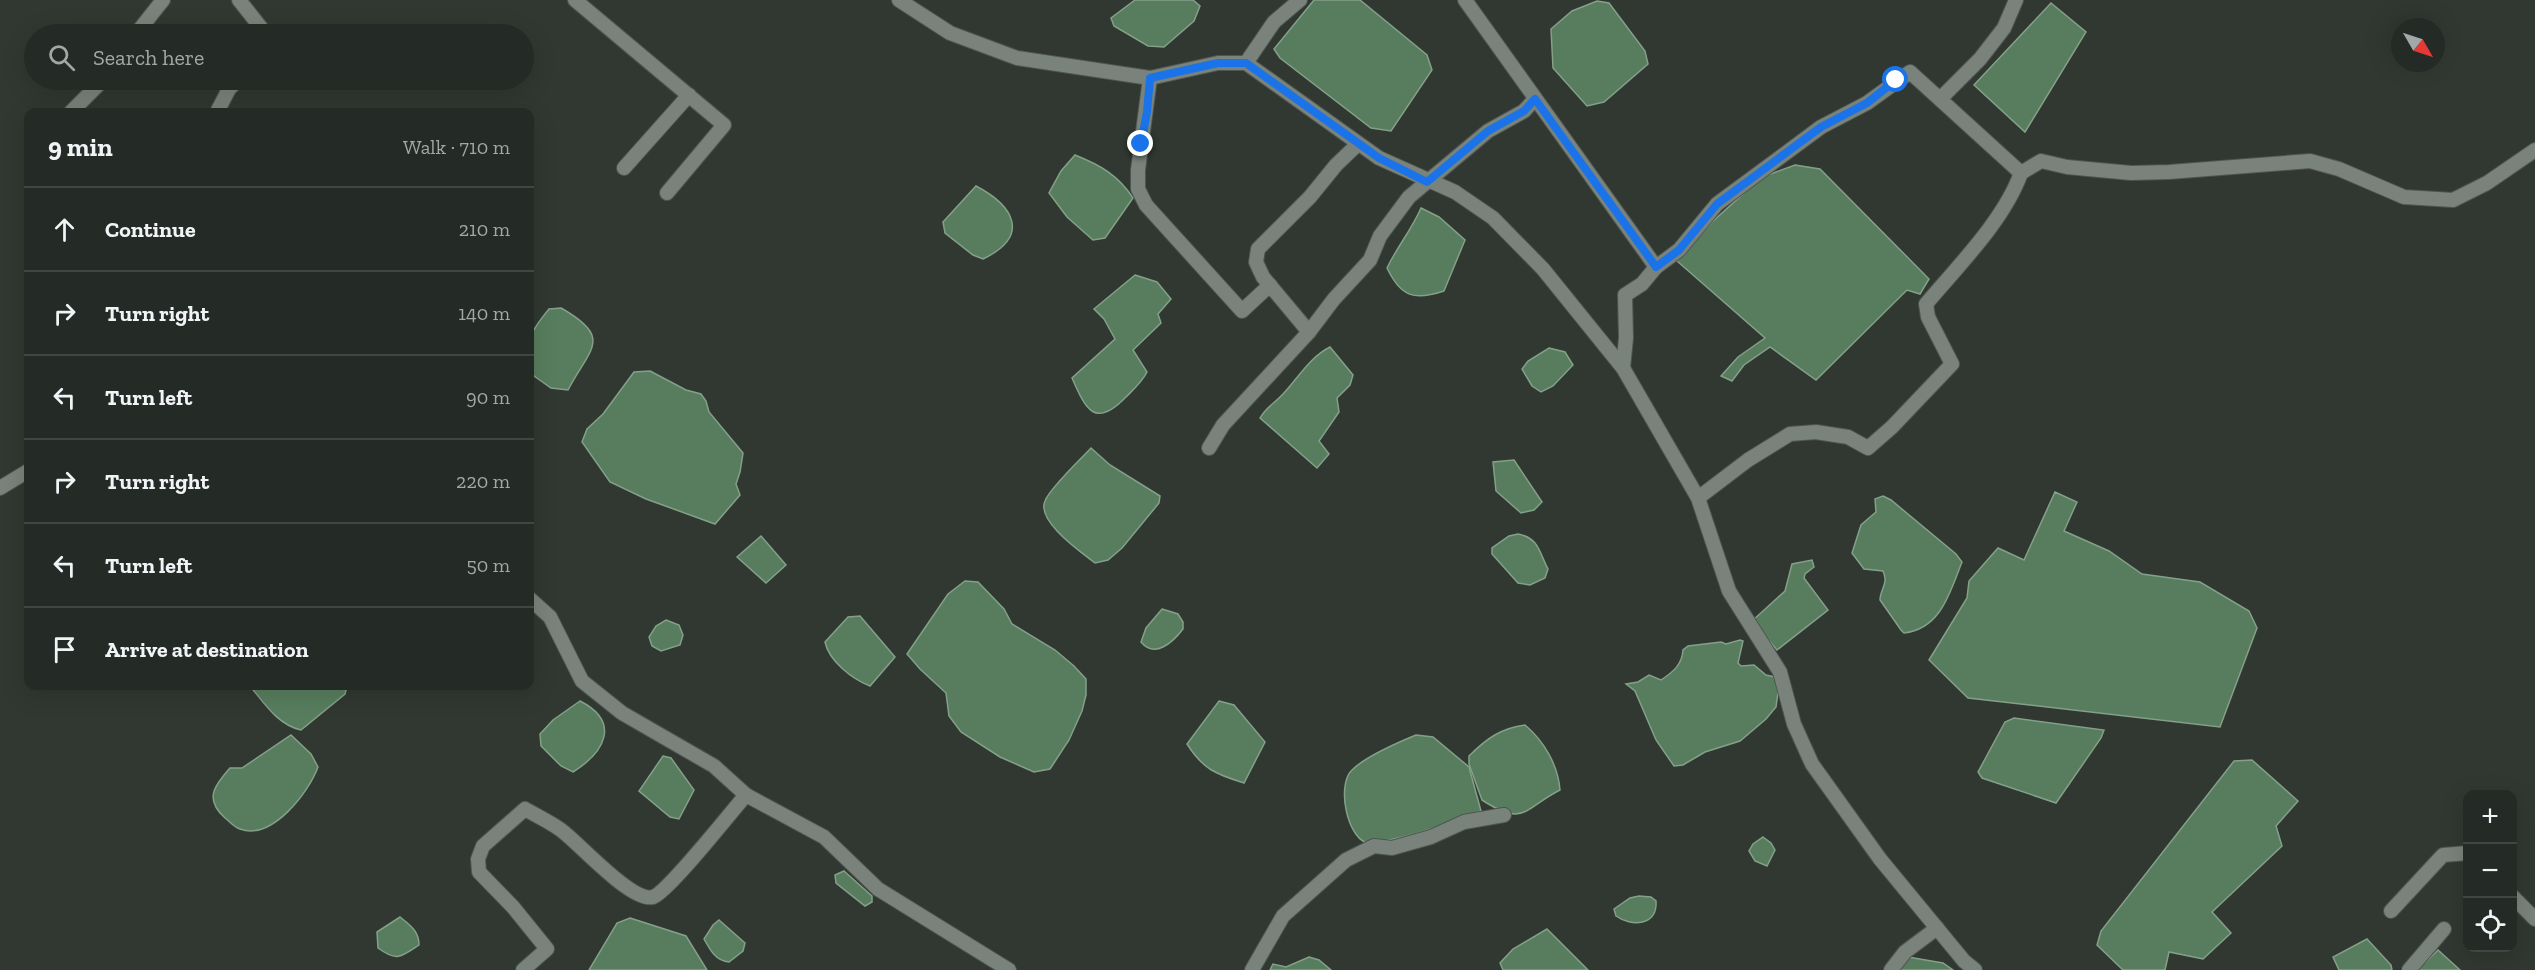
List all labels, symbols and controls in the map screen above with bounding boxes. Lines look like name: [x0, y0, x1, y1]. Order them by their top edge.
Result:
north arrow: [2391, 18, 2445, 72]
search box: [24, 24, 534, 90]
icon: search: [45, 41, 78, 74]
text: Search here: [93, 44, 204, 71]
route start: [1882, 66, 1908, 92]
route end: [1127, 130, 1153, 156]
text: 9 min: [48, 131, 113, 163]
text: Walk · 710 m: [403, 135, 510, 159]
icon: ahead: [48, 213, 81, 246]
text: Continue: [105, 216, 196, 243]
text: 210 m: [459, 217, 510, 241]
icon: right: [48, 297, 81, 330]
text: Turn right: [105, 300, 209, 327]
text: 140 m: [458, 301, 510, 325]
icon: left: [48, 381, 81, 414]
text: Turn left: [105, 384, 192, 411]
text: 90 m: [466, 385, 510, 409]
icon: right: [48, 465, 81, 498]
text: Turn right: [105, 468, 209, 495]
text: 220 m: [456, 469, 510, 493]
icon: left: [48, 549, 81, 582]
text: Turn left: [105, 552, 192, 579]
text: 50 m: [466, 553, 510, 577]
icon: arrive: [48, 633, 81, 666]
text: Arrive at destination: [105, 636, 308, 663]
map controls: [2463, 790, 2517, 952]
button: +: [2463, 790, 2517, 844]
button: −: [2463, 844, 2517, 898]
button: locate: [2463, 898, 2517, 952]

